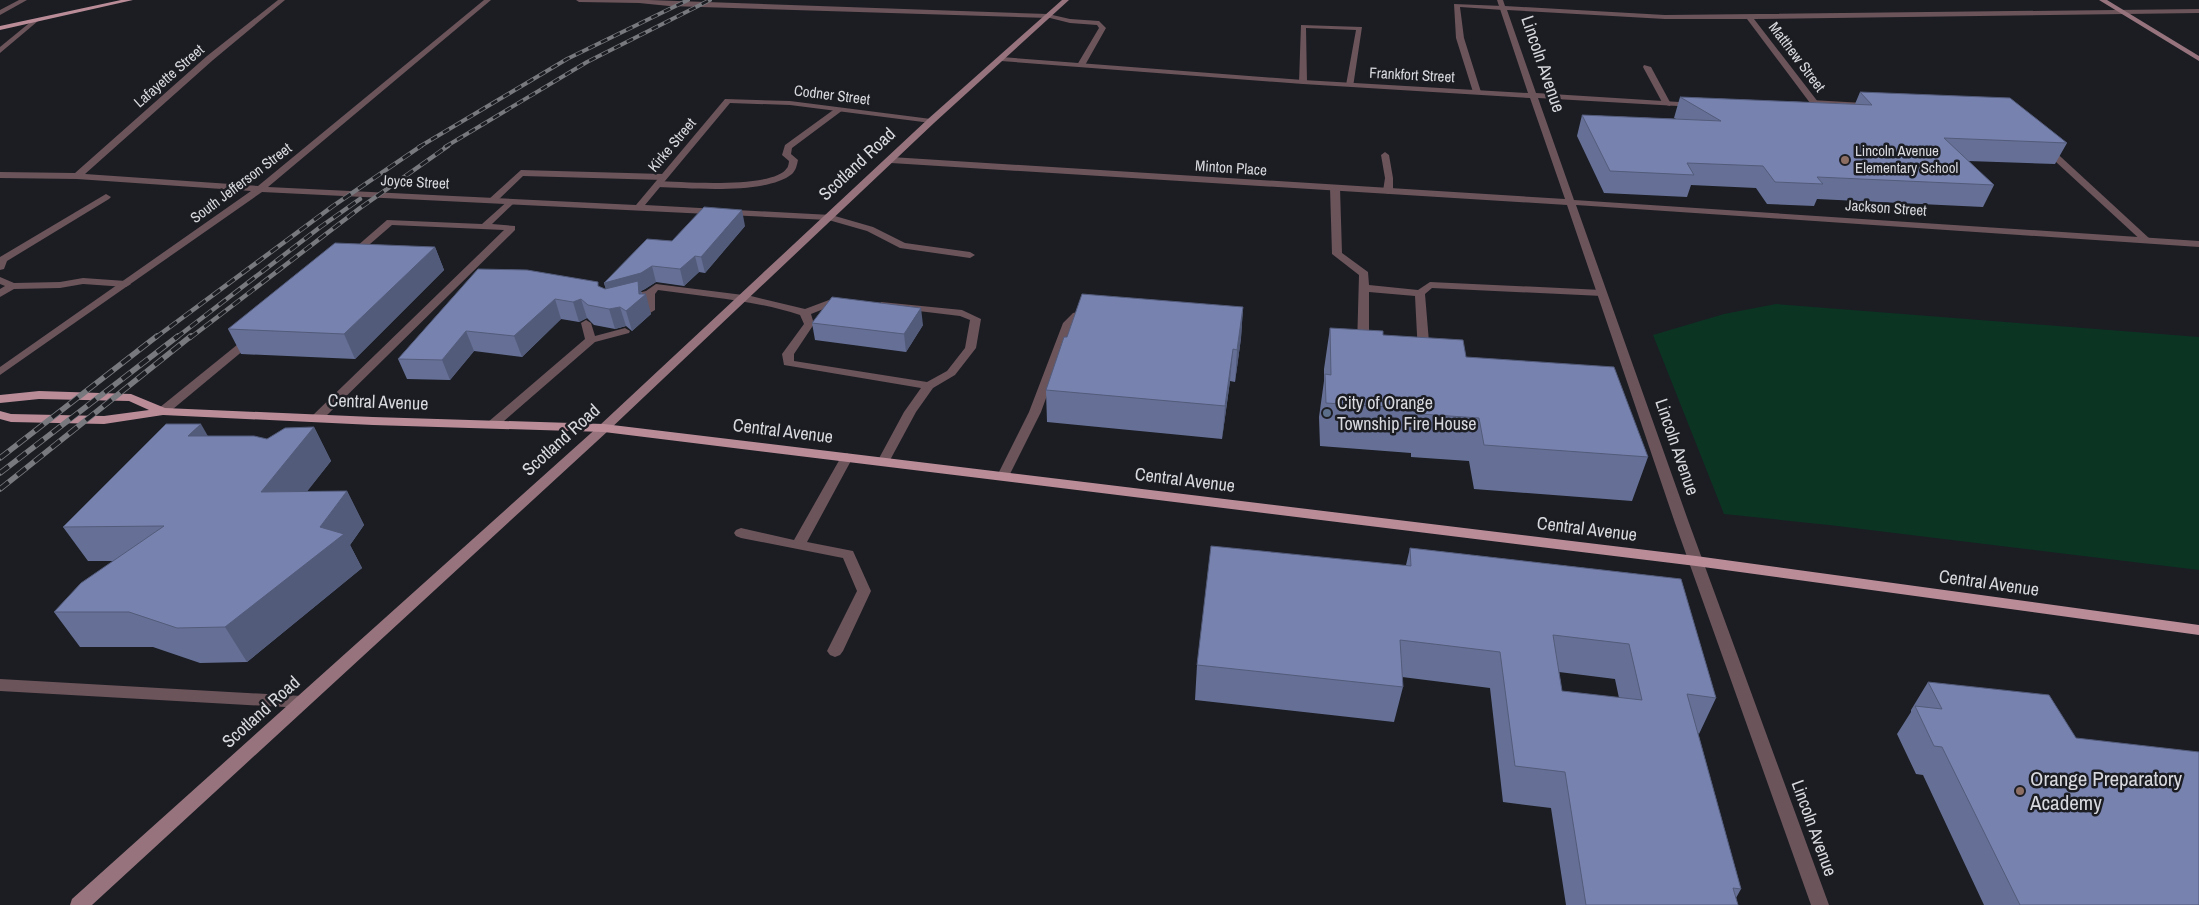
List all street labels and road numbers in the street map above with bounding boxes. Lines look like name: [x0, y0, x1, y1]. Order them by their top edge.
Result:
street label: Lincoln Avenue: [1515, 12, 1572, 116]
street label: Matthew Street: [1764, 17, 1831, 97]
street label: Lafayette Street: [129, 39, 209, 112]
street label: Frankfort Street: [1369, 62, 1456, 87]
street label: Codner Street: [793, 79, 872, 110]
street label: Kirke Street: [643, 113, 701, 176]
street label: Scotland Road: [813, 121, 901, 206]
street label: South Jefferson Street: [186, 137, 296, 228]
street label: Minton Place: [1194, 155, 1268, 180]
street label: Joyce Street: [380, 169, 450, 194]
street label: Jackson Street: [1845, 194, 1928, 221]
street label: Central Avenue: [327, 387, 429, 416]
street label: Lincoln Avenue: [1649, 395, 1706, 499]
street label: Scotland Road: [516, 398, 605, 481]
street label: Central Avenue: [732, 412, 835, 449]
street label: Central Avenue: [1134, 461, 1237, 498]
street label: Central Avenue: [1536, 510, 1639, 547]
street label: Central Avenue: [1937, 563, 2041, 602]
street label: Scotland Road: [216, 670, 305, 753]
street label: Lincoln Avenue: [1786, 776, 1843, 879]

